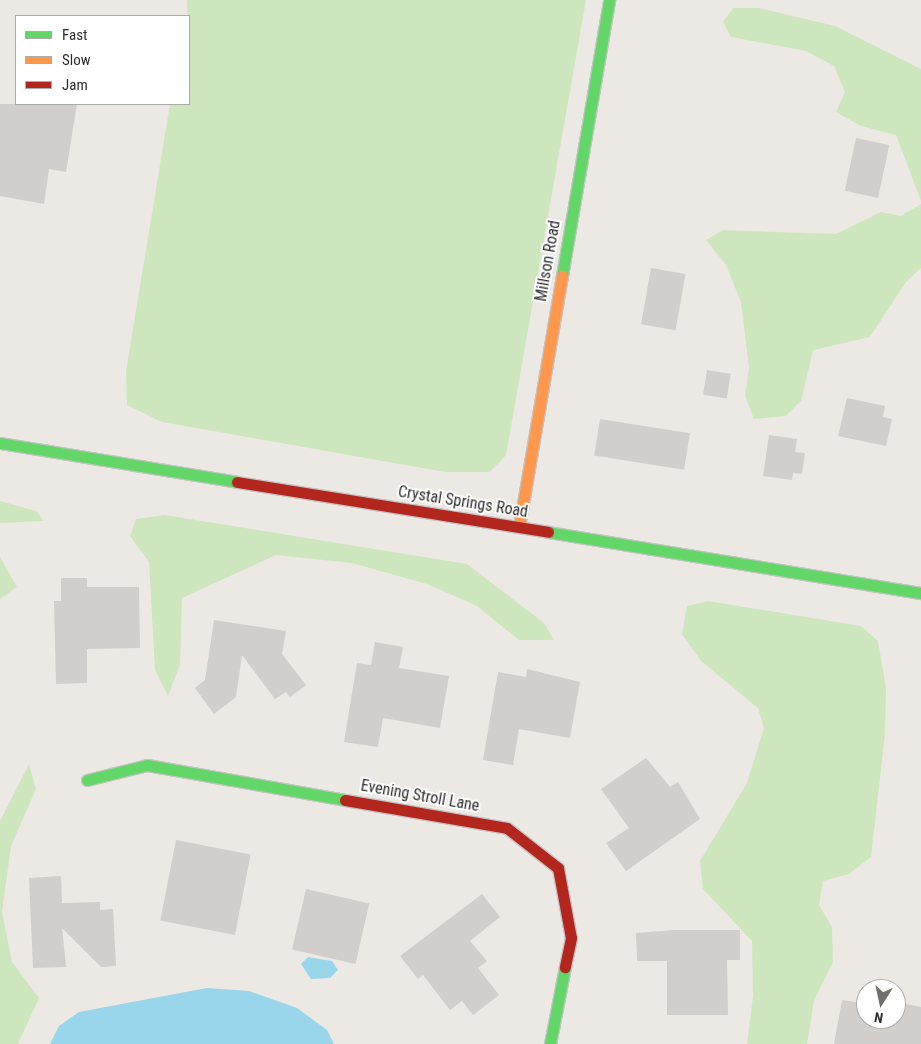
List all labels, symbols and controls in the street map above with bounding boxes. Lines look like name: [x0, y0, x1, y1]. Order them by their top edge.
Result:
legend: [15, 15, 190, 105]
text: Fast: [62, 26, 87, 44]
text: Slow: [62, 51, 91, 69]
text: Jam: [62, 76, 88, 94]
street label: Millson Road: [531, 219, 565, 303]
street label: Crystal Springs Road: [397, 482, 529, 522]
street label: Evening Stroll Lane: [359, 776, 481, 816]
north arrow: [856, 979, 906, 1029]
text: N: [873, 1009, 884, 1026]

